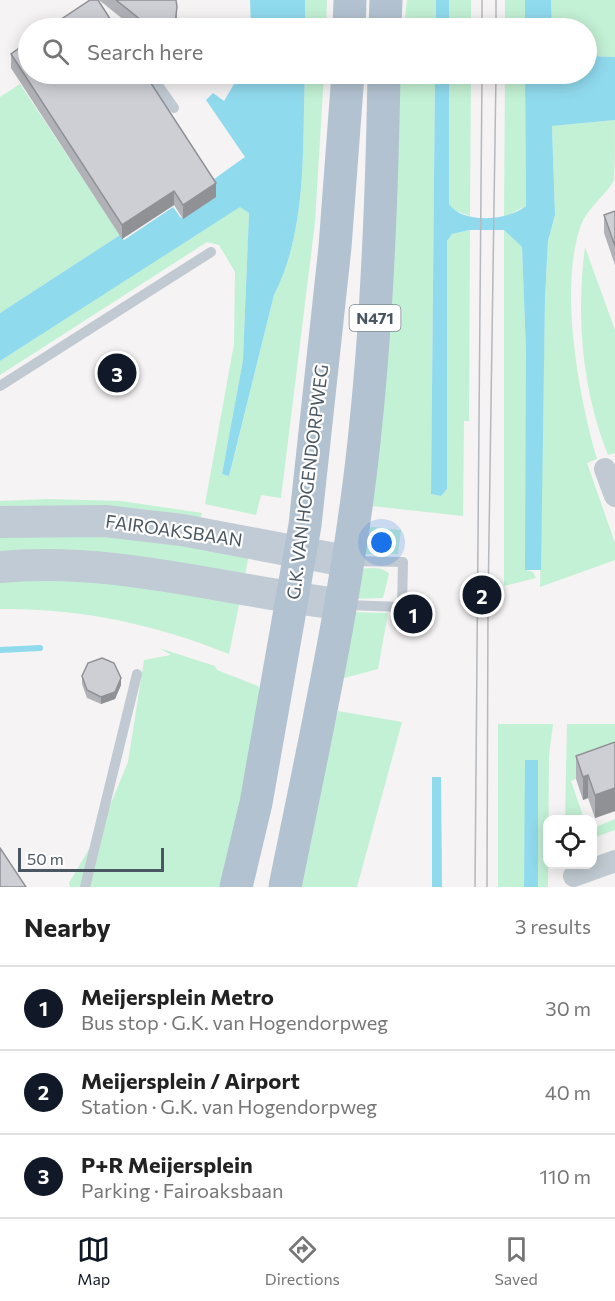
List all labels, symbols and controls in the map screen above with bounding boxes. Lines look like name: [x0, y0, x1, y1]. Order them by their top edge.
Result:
search box: [18, 18, 597, 84]
icon: search: [39, 35, 72, 68]
text: Search here: [87, 38, 203, 65]
road number: N471: [350, 305, 400, 331]
pin: 3: [98, 350, 136, 395]
street label: G.K. VAN HOGENDORPWEG: [282, 363, 332, 601]
street label: FAIROAKSBAAN: [104, 510, 244, 551]
your location: [367, 528, 396, 557]
pin: 2: [462, 572, 502, 618]
pin: 1: [394, 592, 432, 636]
map controls: [543, 815, 597, 869]
button: locate: [543, 815, 597, 869]
scale bar: [18, 845, 164, 872]
text: 50 m: [27, 849, 64, 868]
text: Nearby: [24, 911, 111, 942]
text: 3 results: [515, 914, 591, 938]
text: Meijersplein Metro: [81, 983, 274, 1010]
text: 1: [39, 996, 48, 1020]
text: 30 m: [545, 996, 591, 1020]
text: Bus stop · G.K. van Hogendorpweg: [81, 1010, 388, 1034]
text: Meijersplein / Airport: [81, 1067, 300, 1094]
text: 2: [38, 1080, 49, 1104]
text: 40 m: [545, 1080, 591, 1104]
text: Station · G.K. van Hogendorpweg: [81, 1094, 377, 1118]
text: P+R Meijersplein: [81, 1151, 253, 1178]
text: 3: [38, 1164, 49, 1188]
text: 110 m: [540, 1164, 591, 1188]
text: Parking · Fairoaksbaan: [81, 1178, 284, 1202]
tab: Map: [77, 1233, 110, 1288]
tab: Directions: [265, 1233, 340, 1288]
tab: Saved: [494, 1233, 538, 1288]

